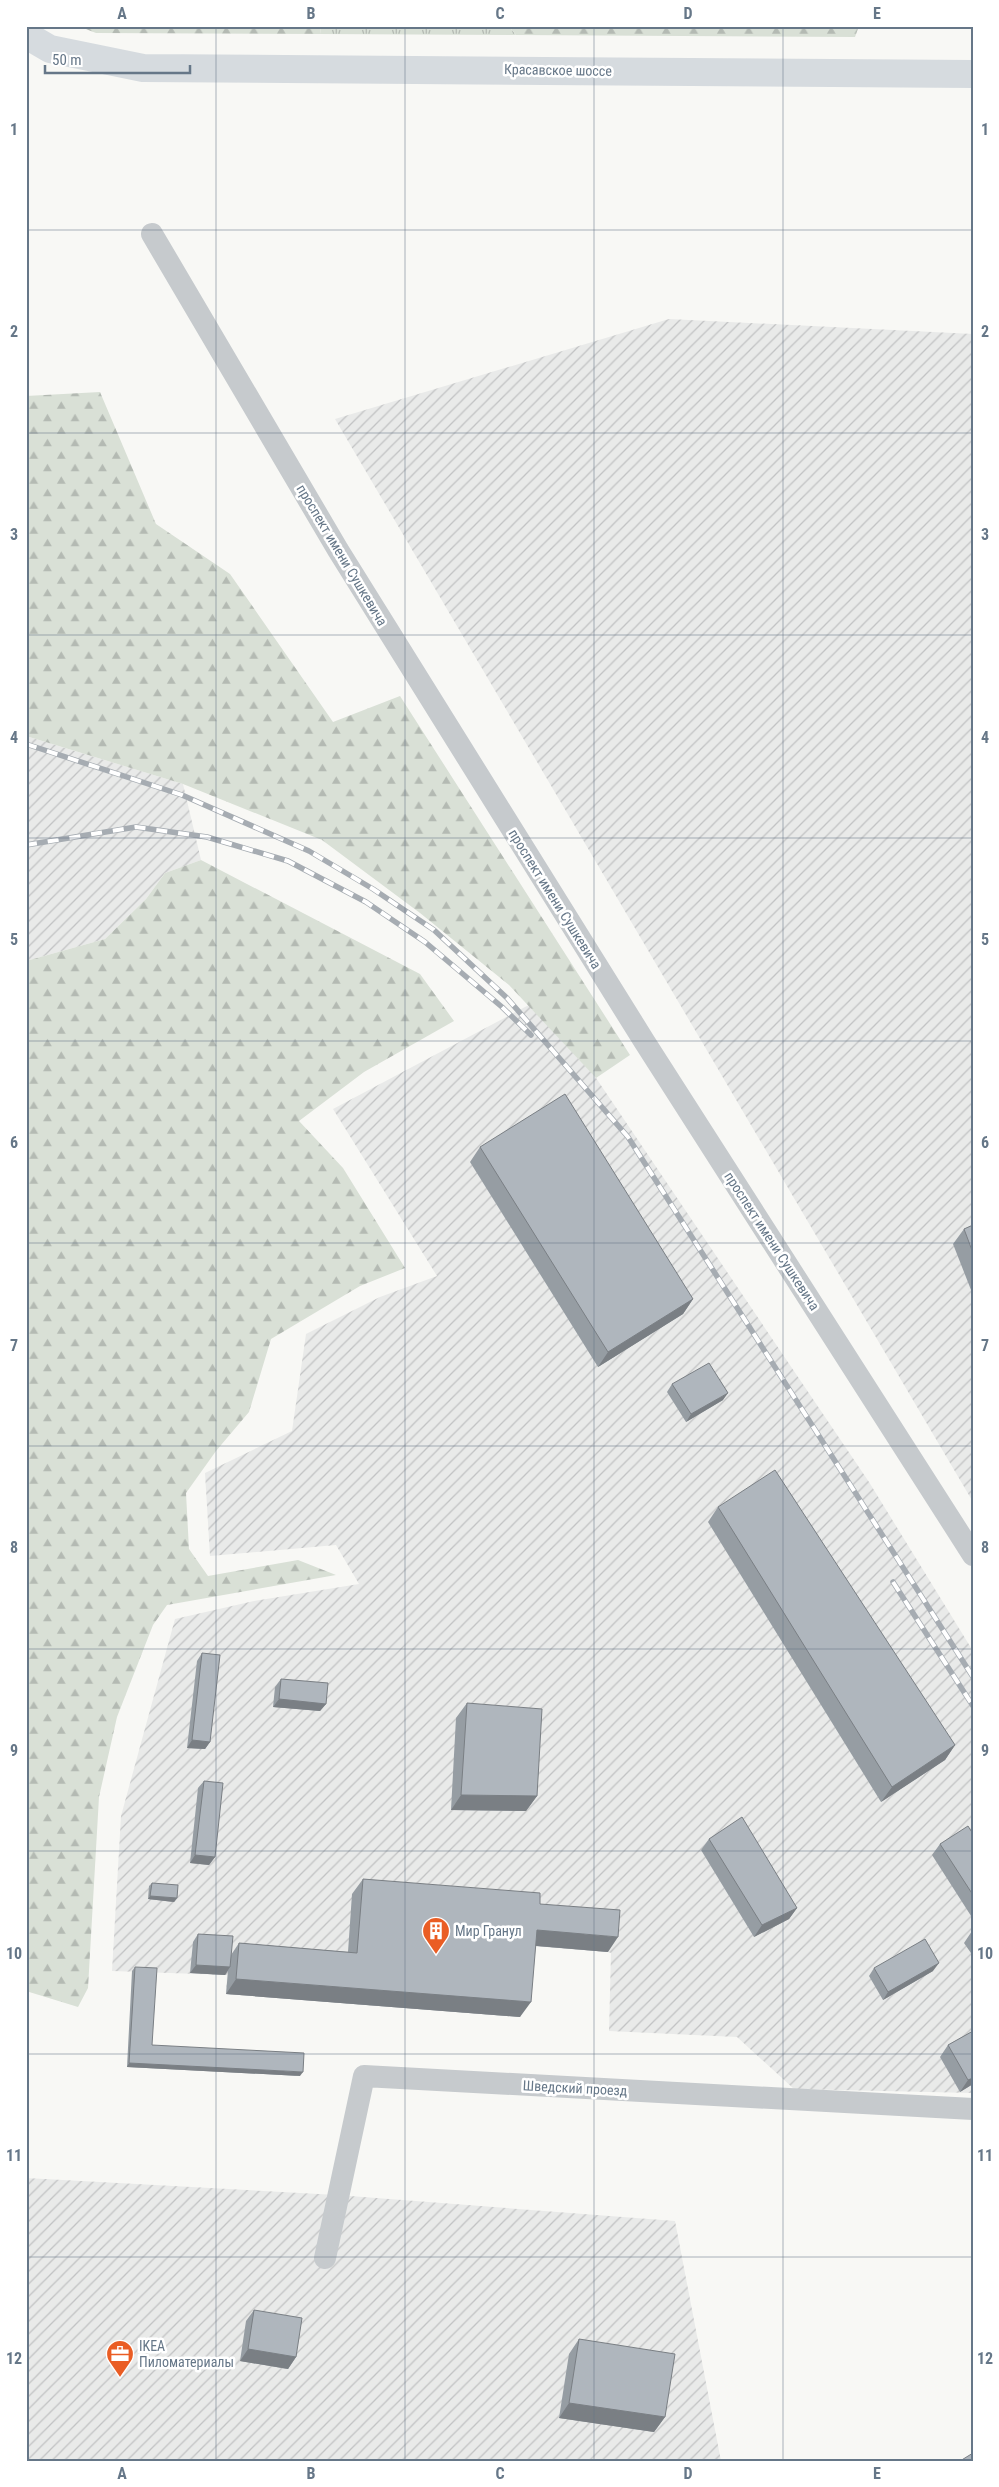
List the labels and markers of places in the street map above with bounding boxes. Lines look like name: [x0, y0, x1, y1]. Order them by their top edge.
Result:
building icon: Мир Гранул: [421, 1916, 451, 1955]
place label: Мир Гранул: [455, 1923, 522, 1939]
place label: IKEA Пиломатериалы: [139, 2338, 234, 2370]
office icon: IKEA Пиломатериалы: [105, 2339, 135, 2378]

